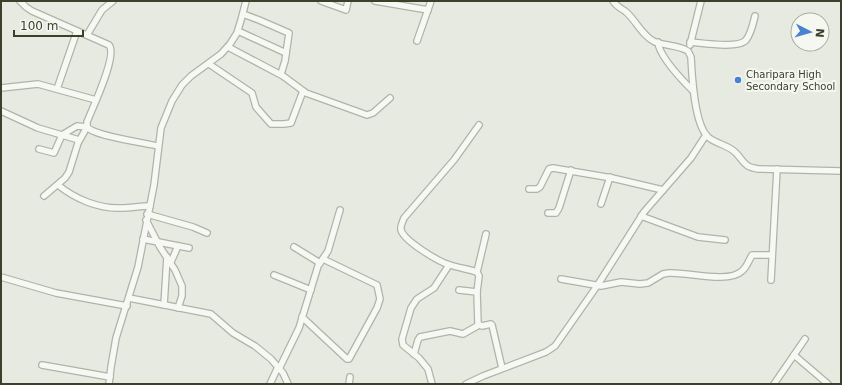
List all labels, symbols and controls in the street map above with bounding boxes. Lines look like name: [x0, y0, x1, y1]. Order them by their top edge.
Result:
scale bar: [14, 12, 83, 38]
north arrow: [790, 12, 830, 52]
text: 100 m: [20, 19, 58, 33]
text: N: [813, 28, 826, 38]
place label: Charipara High Secondary School: [746, 69, 835, 92]
marker: Charipara High Secondary School: [733, 75, 743, 85]

